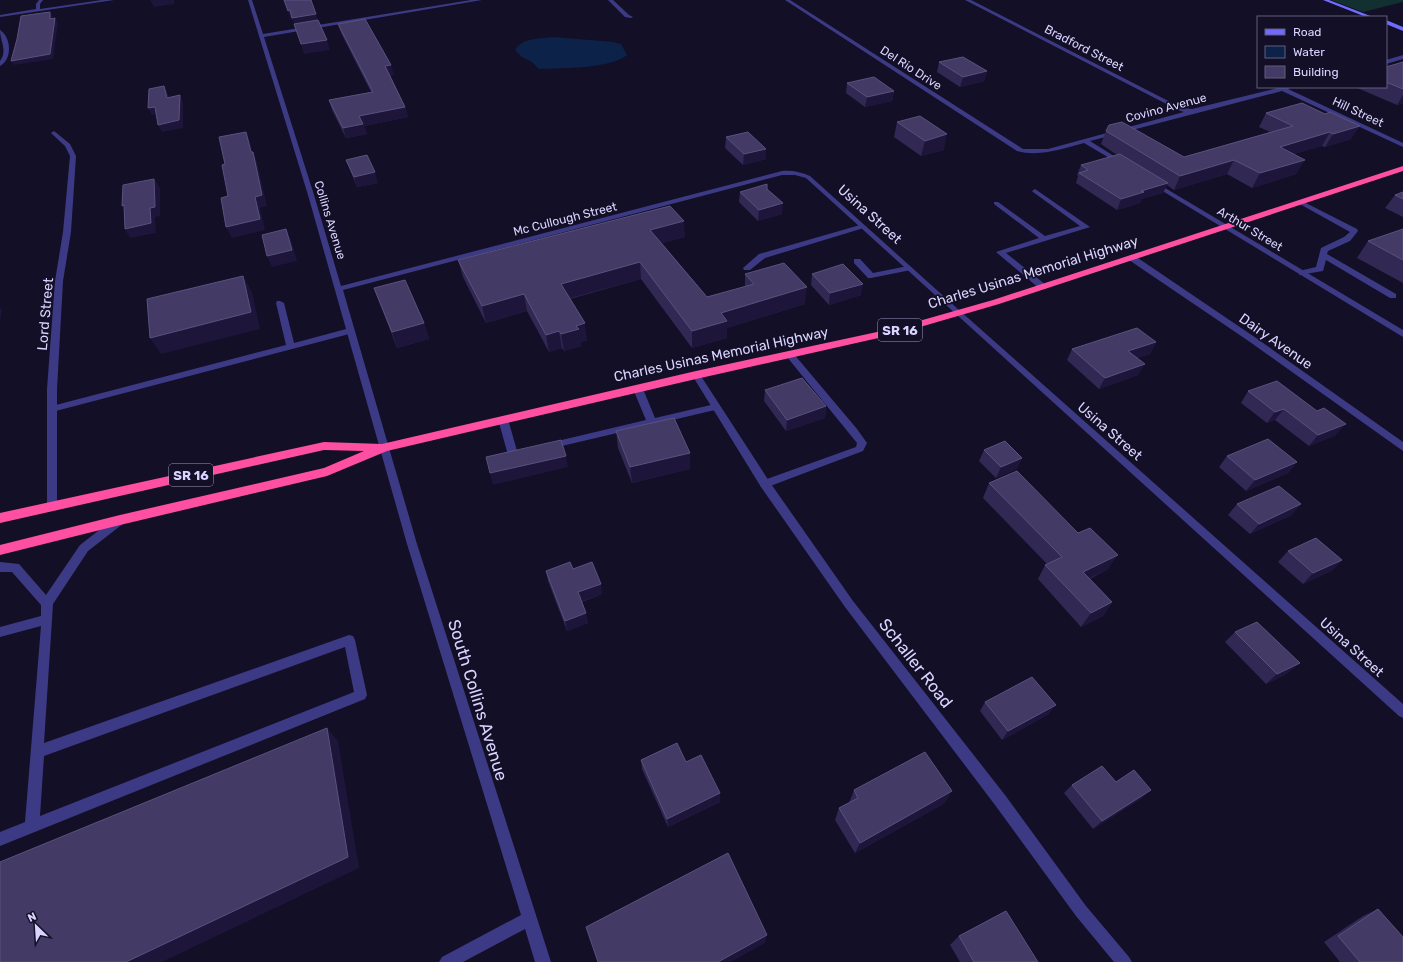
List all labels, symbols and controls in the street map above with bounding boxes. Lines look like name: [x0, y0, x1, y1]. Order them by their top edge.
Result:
legend: [1257, 16, 1387, 88]
street label: Bradford Street: [1042, 22, 1126, 74]
text: Road: [1293, 25, 1321, 39]
street label: Del Rio Drive: [878, 43, 945, 93]
text: Water: [1293, 45, 1325, 59]
text: Building: [1293, 65, 1339, 79]
street label: Covino Avenue: [1124, 90, 1208, 126]
street label: Hill Street: [1330, 94, 1386, 130]
street label: Collins Avenue: [311, 179, 349, 261]
street label: Usina Street: [834, 181, 906, 248]
street label: Mc Cullough Street: [512, 199, 619, 239]
street label: Arthur Street: [1215, 204, 1285, 254]
street label: Charles Usinas Memorial Highway: [926, 232, 1141, 313]
street label: Lord Street: [34, 276, 57, 351]
street label: Dairy Avenue: [1236, 310, 1316, 373]
road number: SR 16: [878, 319, 922, 341]
street label: Charles Usinas Memorial Highway: [612, 323, 830, 386]
street label: Usina Street: [1074, 399, 1146, 465]
road number: SR 16: [169, 464, 213, 486]
street label: Schaller Road: [875, 614, 957, 712]
street label: Usina Street: [1316, 614, 1388, 681]
street label: South Collins Avenue: [444, 617, 512, 783]
north arrow: [16, 906, 56, 946]
text: N: [26, 910, 38, 925]

